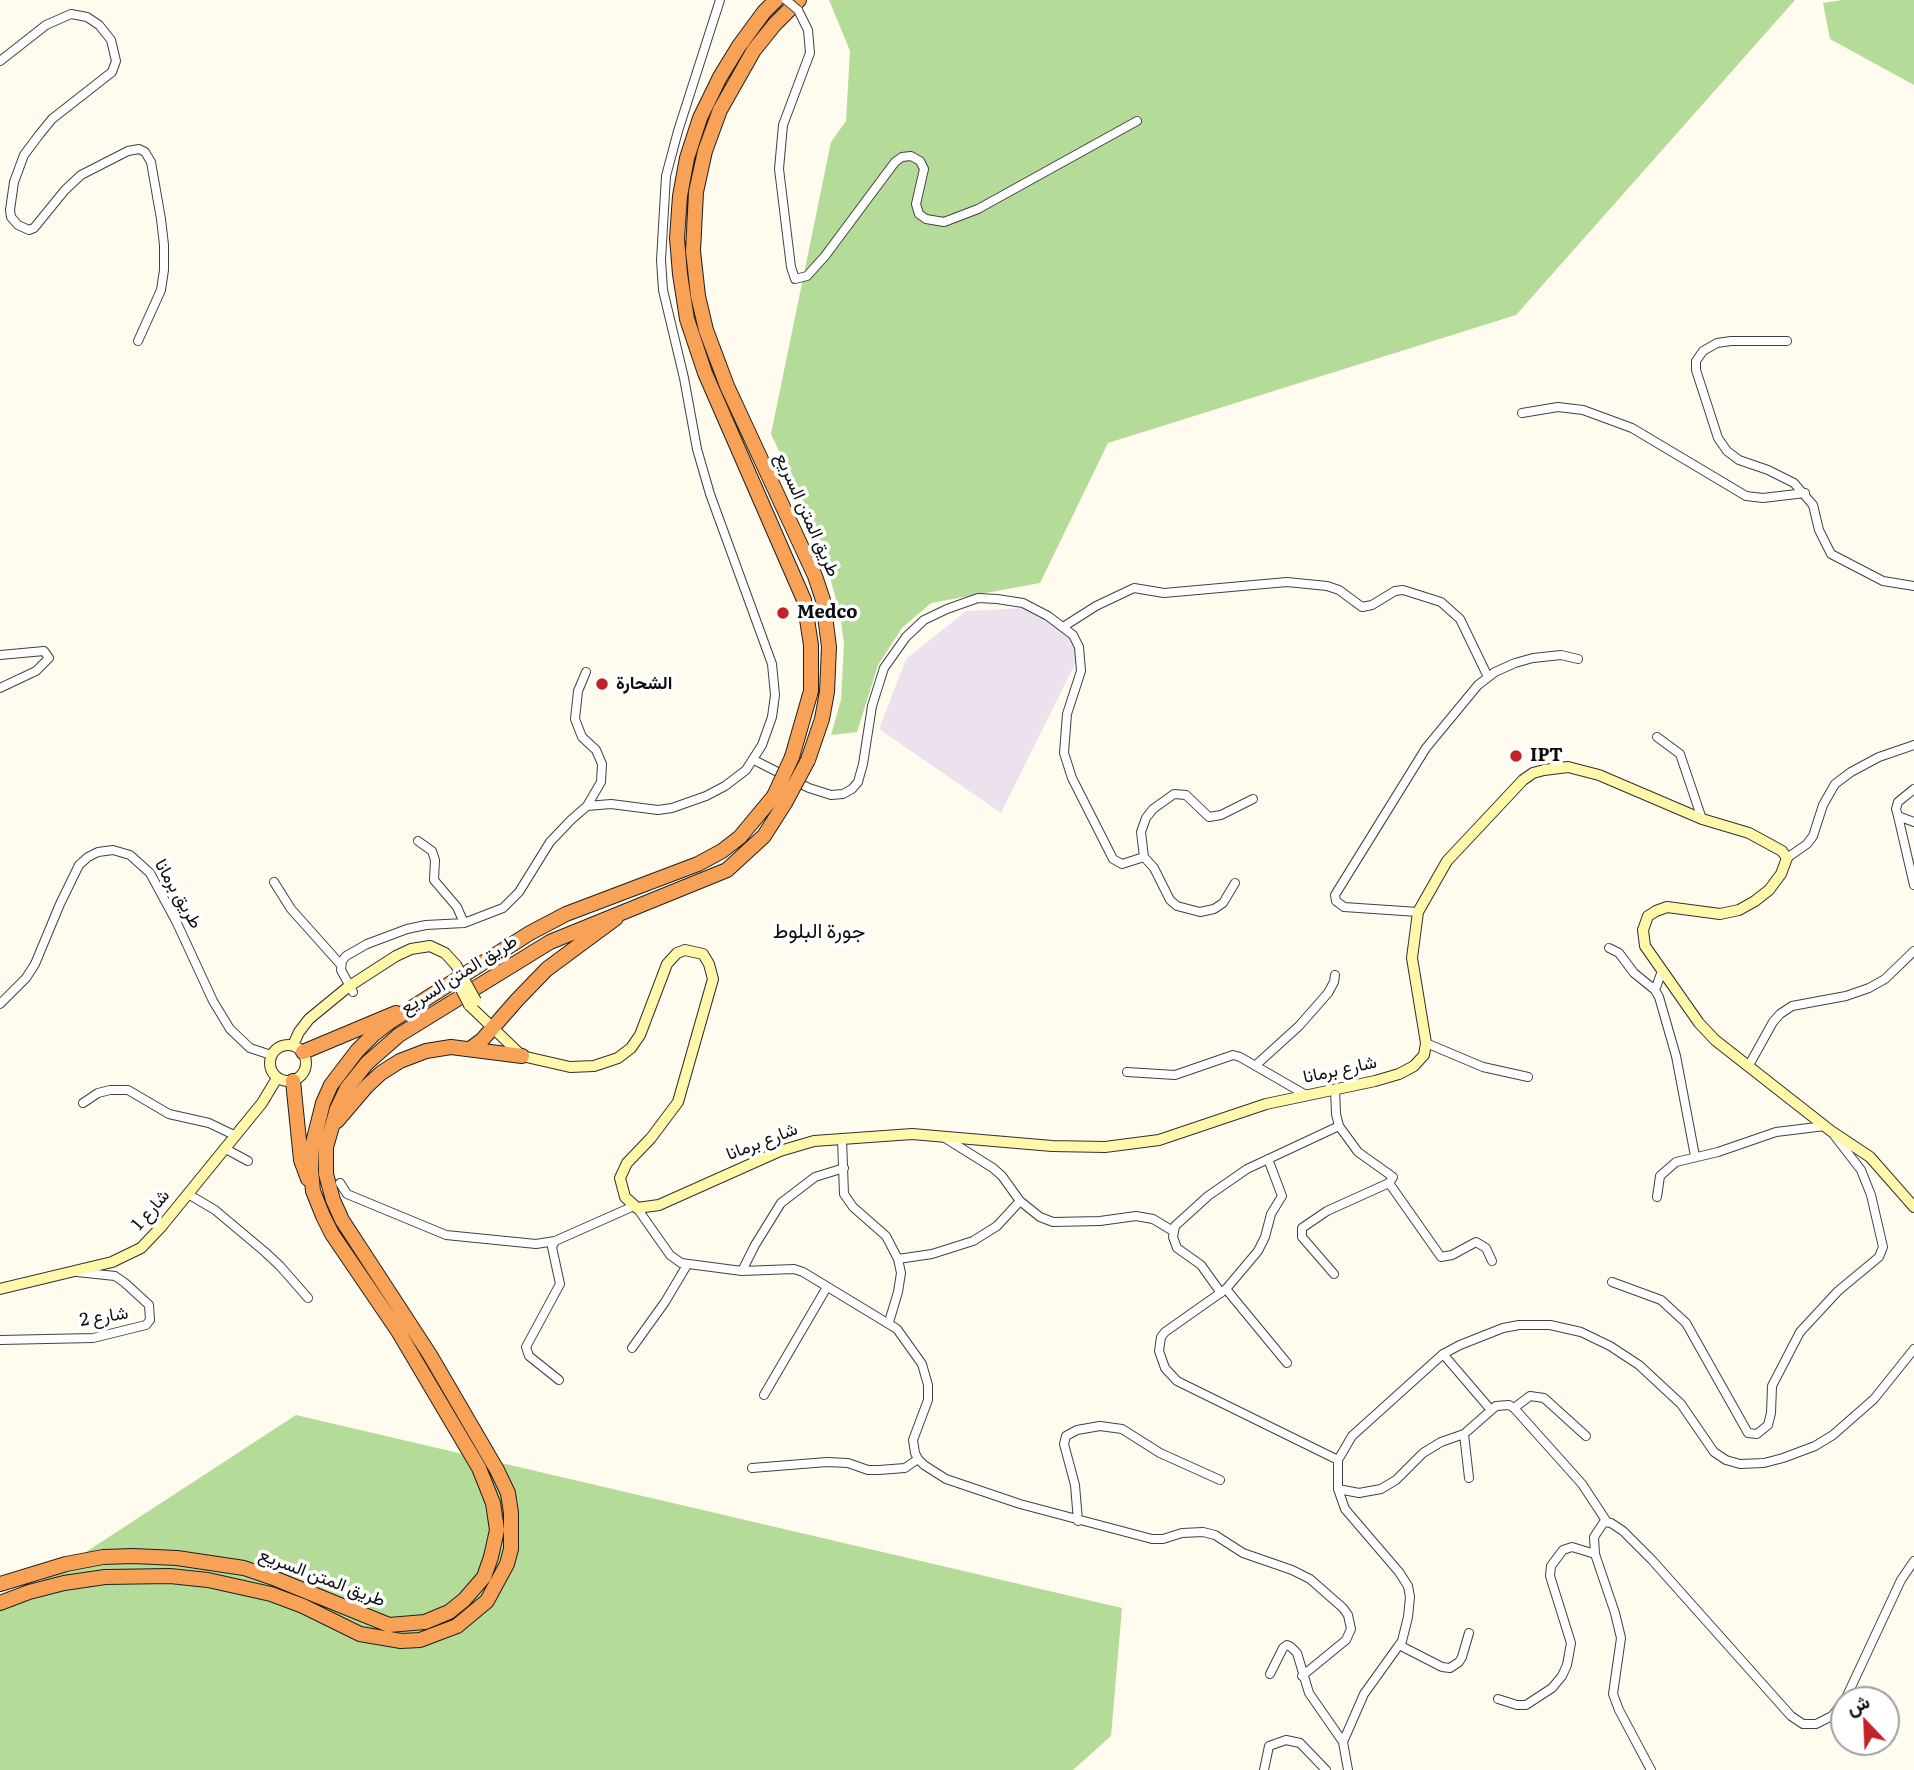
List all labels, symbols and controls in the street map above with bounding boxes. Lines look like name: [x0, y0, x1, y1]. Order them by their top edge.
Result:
street label: طريق المتن السريع: [770, 450, 844, 580]
place label: Medco: [797, 602, 858, 624]
marker: Medco: [775, 605, 791, 621]
place label: الشحارة: [616, 673, 672, 695]
marker: الشحارة: [594, 676, 610, 692]
place label: IPT: [1530, 745, 1563, 767]
marker: IPT: [1508, 748, 1524, 764]
street label: طريق برمانا: [149, 855, 207, 933]
district label: جورة البلوط: [773, 919, 865, 945]
street label: طريق المتن السريع: [397, 931, 521, 1019]
street label: شارع برمانا: [1301, 1052, 1379, 1088]
street label: شارع برمانا: [723, 1119, 801, 1165]
street label: شارع 1: [127, 1185, 175, 1235]
street label: شارع 2: [78, 1303, 130, 1331]
street label: طريق المتن السريع: [256, 1544, 388, 1612]
north arrow: [1830, 1686, 1900, 1756]
text: ش: [1842, 1686, 1874, 1721]

